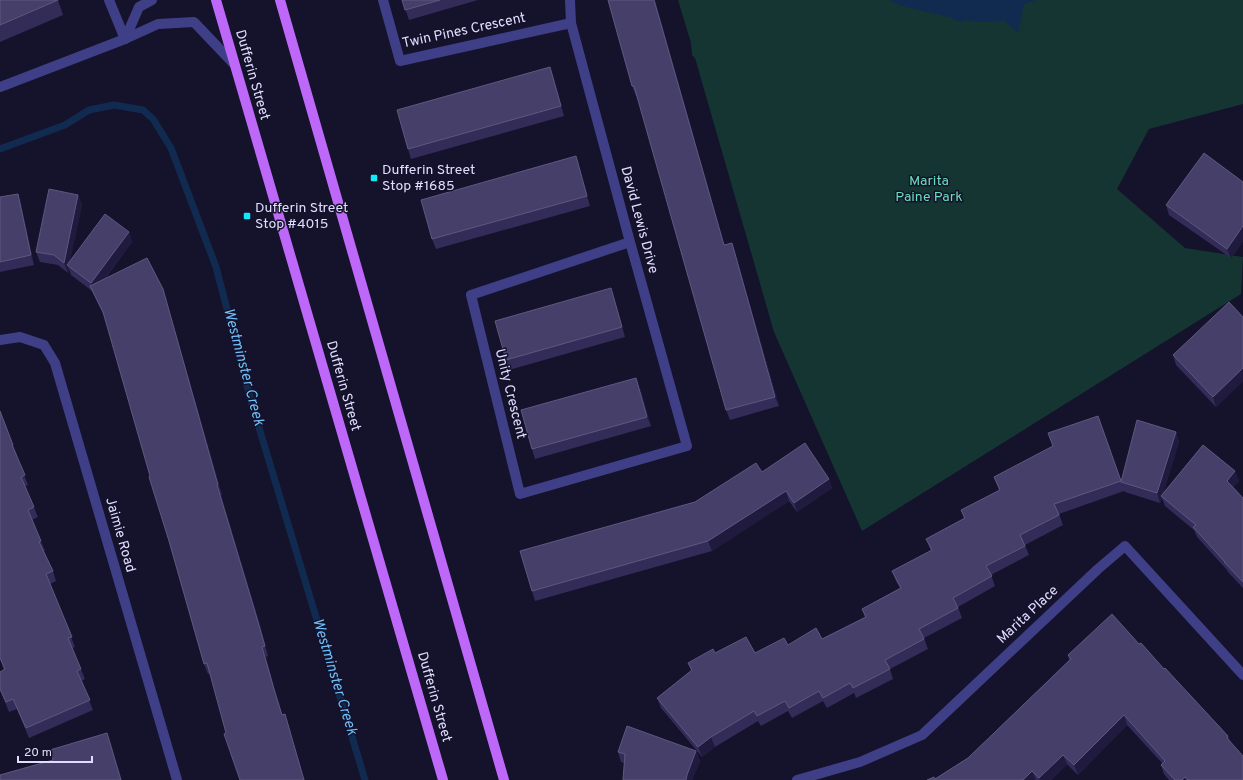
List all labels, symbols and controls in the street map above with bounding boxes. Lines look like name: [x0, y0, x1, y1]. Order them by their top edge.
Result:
street label: Twin Pines Crescent: [401, 10, 527, 52]
street label: Dufferin Street: [231, 28, 273, 122]
place label: Dufferin Street Stop #1685: [382, 162, 475, 195]
street label: David Lewis Drive: [617, 165, 661, 275]
marker: Dufferin Street Stop #1685: [369, 173, 379, 183]
park label: Marita Paine Park: [895, 173, 963, 206]
place label: Dufferin Street Stop #4015: [255, 200, 348, 233]
marker: Dufferin Street Stop #4015: [242, 211, 252, 221]
water label: Westminster Creek: [218, 306, 268, 428]
street label: Dufferin Street: [322, 339, 364, 433]
street label: Unity Crescent: [491, 347, 529, 441]
street label: Jaimie Road: [101, 496, 139, 574]
street label: Marita Place: [994, 582, 1062, 648]
water label: Westminster Creek: [307, 616, 361, 738]
street label: Dufferin Street: [413, 650, 455, 744]
scale bar: [18, 738, 92, 764]
text: 20 m: [24, 745, 52, 761]

